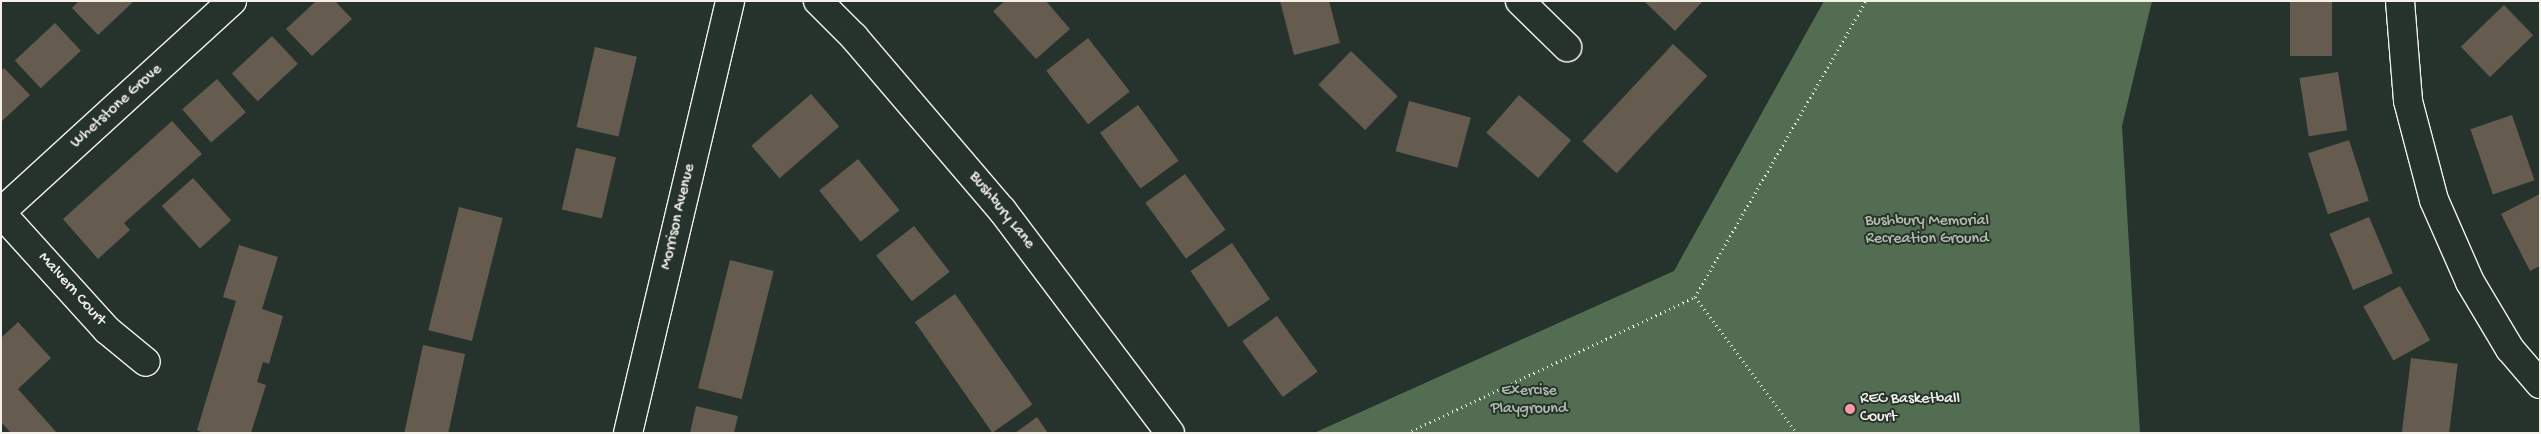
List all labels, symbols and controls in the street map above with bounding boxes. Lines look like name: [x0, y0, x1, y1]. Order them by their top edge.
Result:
street label: Whetstone Grove: [67, 61, 167, 153]
street label: Morrison Avenue: [658, 162, 700, 272]
street label: Bushbury Lane: [964, 168, 1038, 254]
park label: Bushbury Memorial Recreation Ground: [1865, 212, 1989, 250]
street label: Malvern Court: [33, 249, 109, 331]
park label: Exercise Playground: [1491, 382, 1567, 420]
place label: REC Basketball Court: [1860, 390, 1960, 428]
marker: REC Basketball Court: [1844, 403, 1856, 415]

